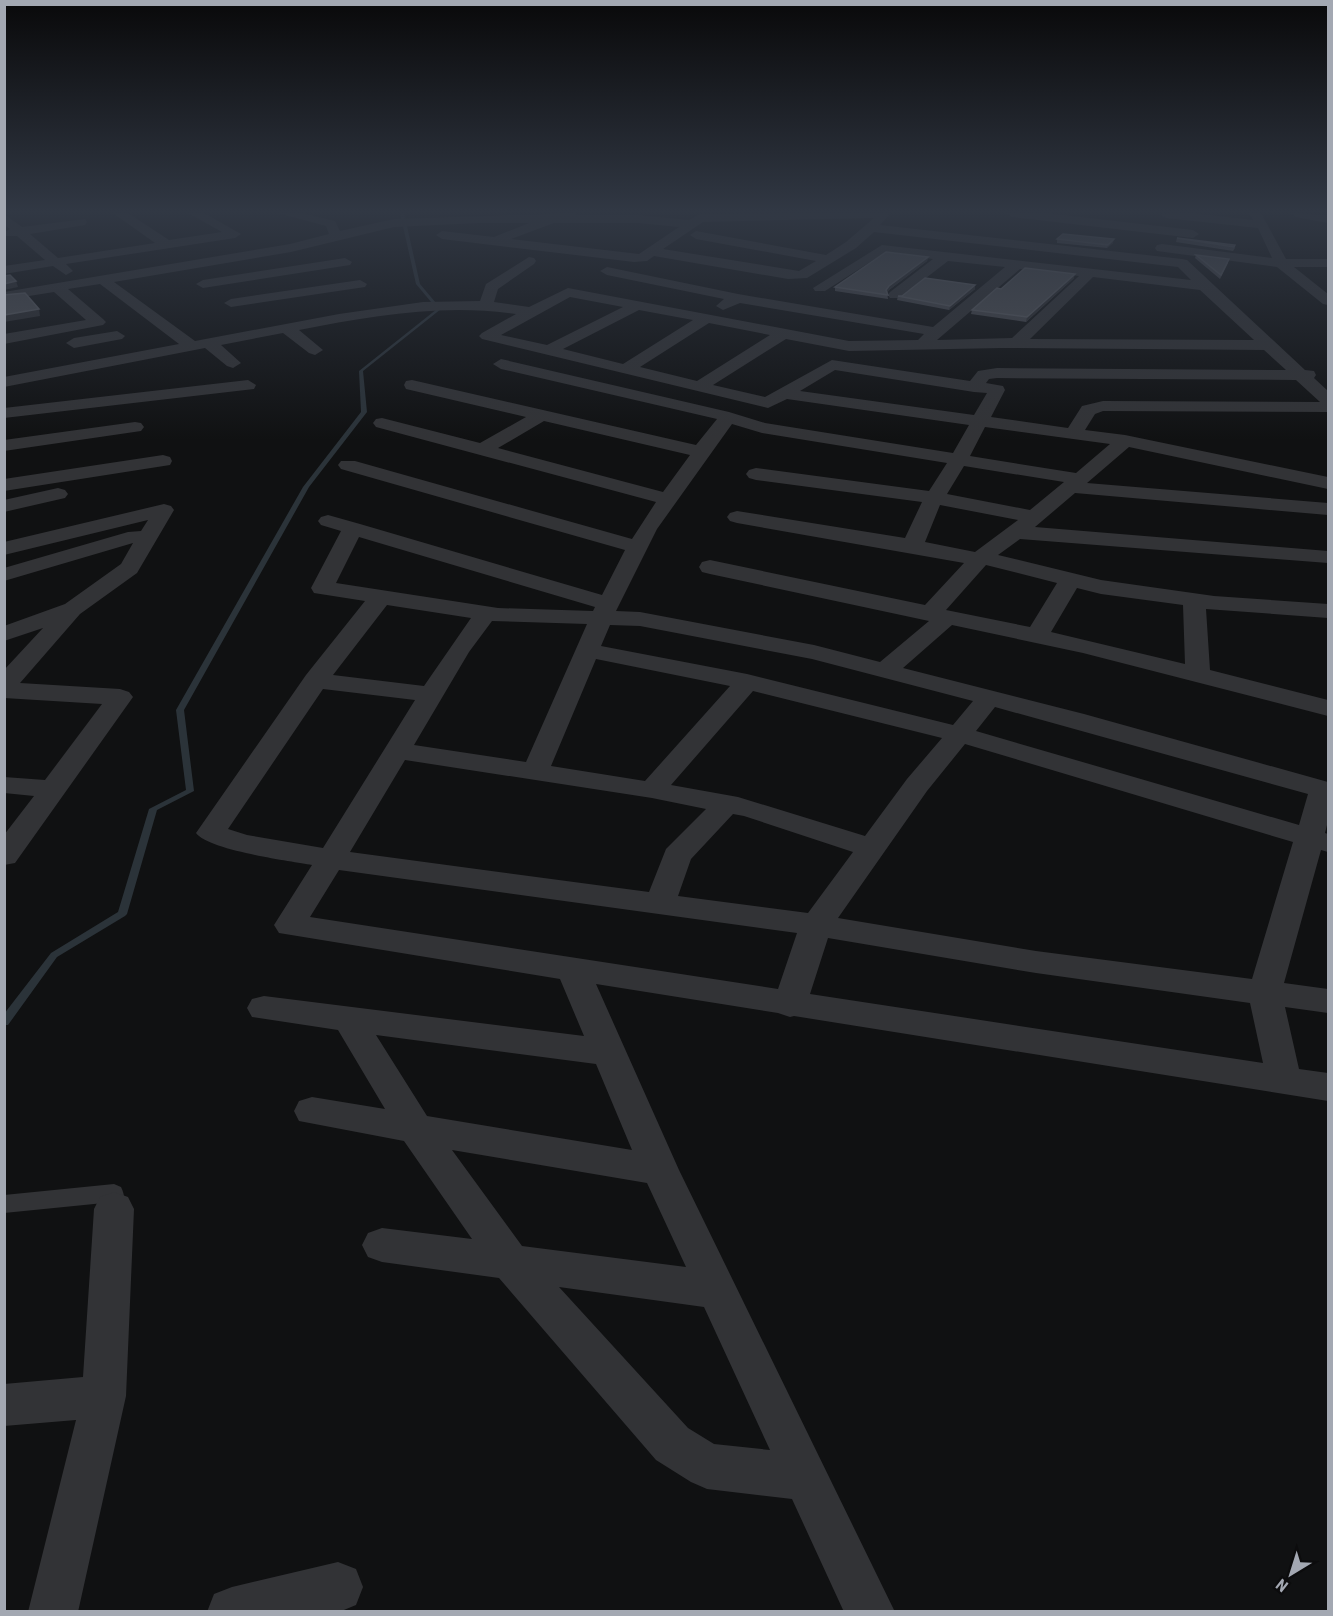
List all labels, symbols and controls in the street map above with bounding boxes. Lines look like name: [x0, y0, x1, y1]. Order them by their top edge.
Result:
north arrow: [1261, 1544, 1321, 1604]
text: N: [1272, 1575, 1292, 1596]

